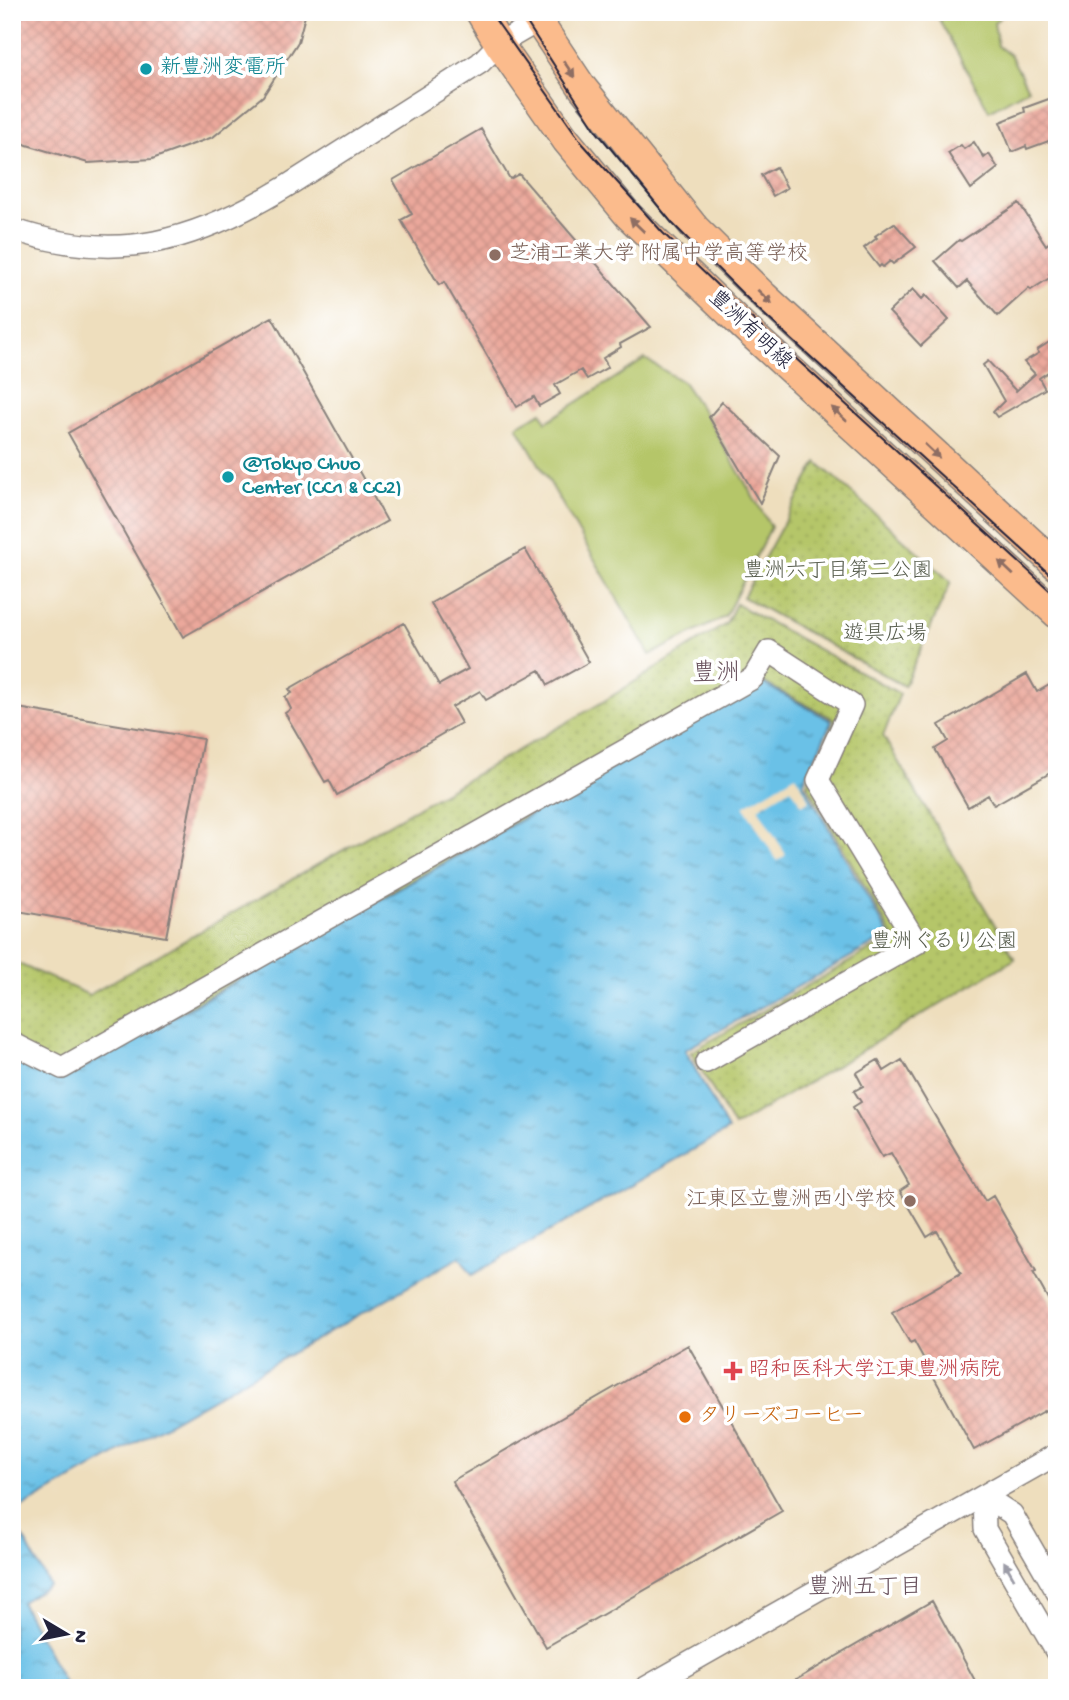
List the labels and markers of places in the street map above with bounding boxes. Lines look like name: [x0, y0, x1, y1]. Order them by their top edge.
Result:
place label: 新豊洲変電所: [160, 56, 286, 82]
marker: 新豊洲変電所: [138, 61, 154, 77]
place label: 芝浦工業大学 附属中学高等学校: [509, 241, 808, 268]
marker: 芝浦工業大学 附属中学高等学校: [487, 247, 503, 263]
place label: @Tokyo Chuo Center (CC1 & CC2): [242, 453, 402, 502]
marker: @Tokyo Chuo Center (CC1 & CC2): [220, 469, 236, 485]
place label: 江東区立豊洲西小学校: [686, 1187, 896, 1214]
marker: 江東区立豊洲西小学校: [902, 1193, 918, 1209]
place label: 昭和医科大学江東豊洲病院: [749, 1357, 1001, 1384]
marker: 昭和医科大学江東豊洲病院: [723, 1361, 743, 1381]
place label: タリーズコーヒー: [699, 1405, 864, 1430]
marker: タリーズコーヒー: [677, 1409, 693, 1425]

